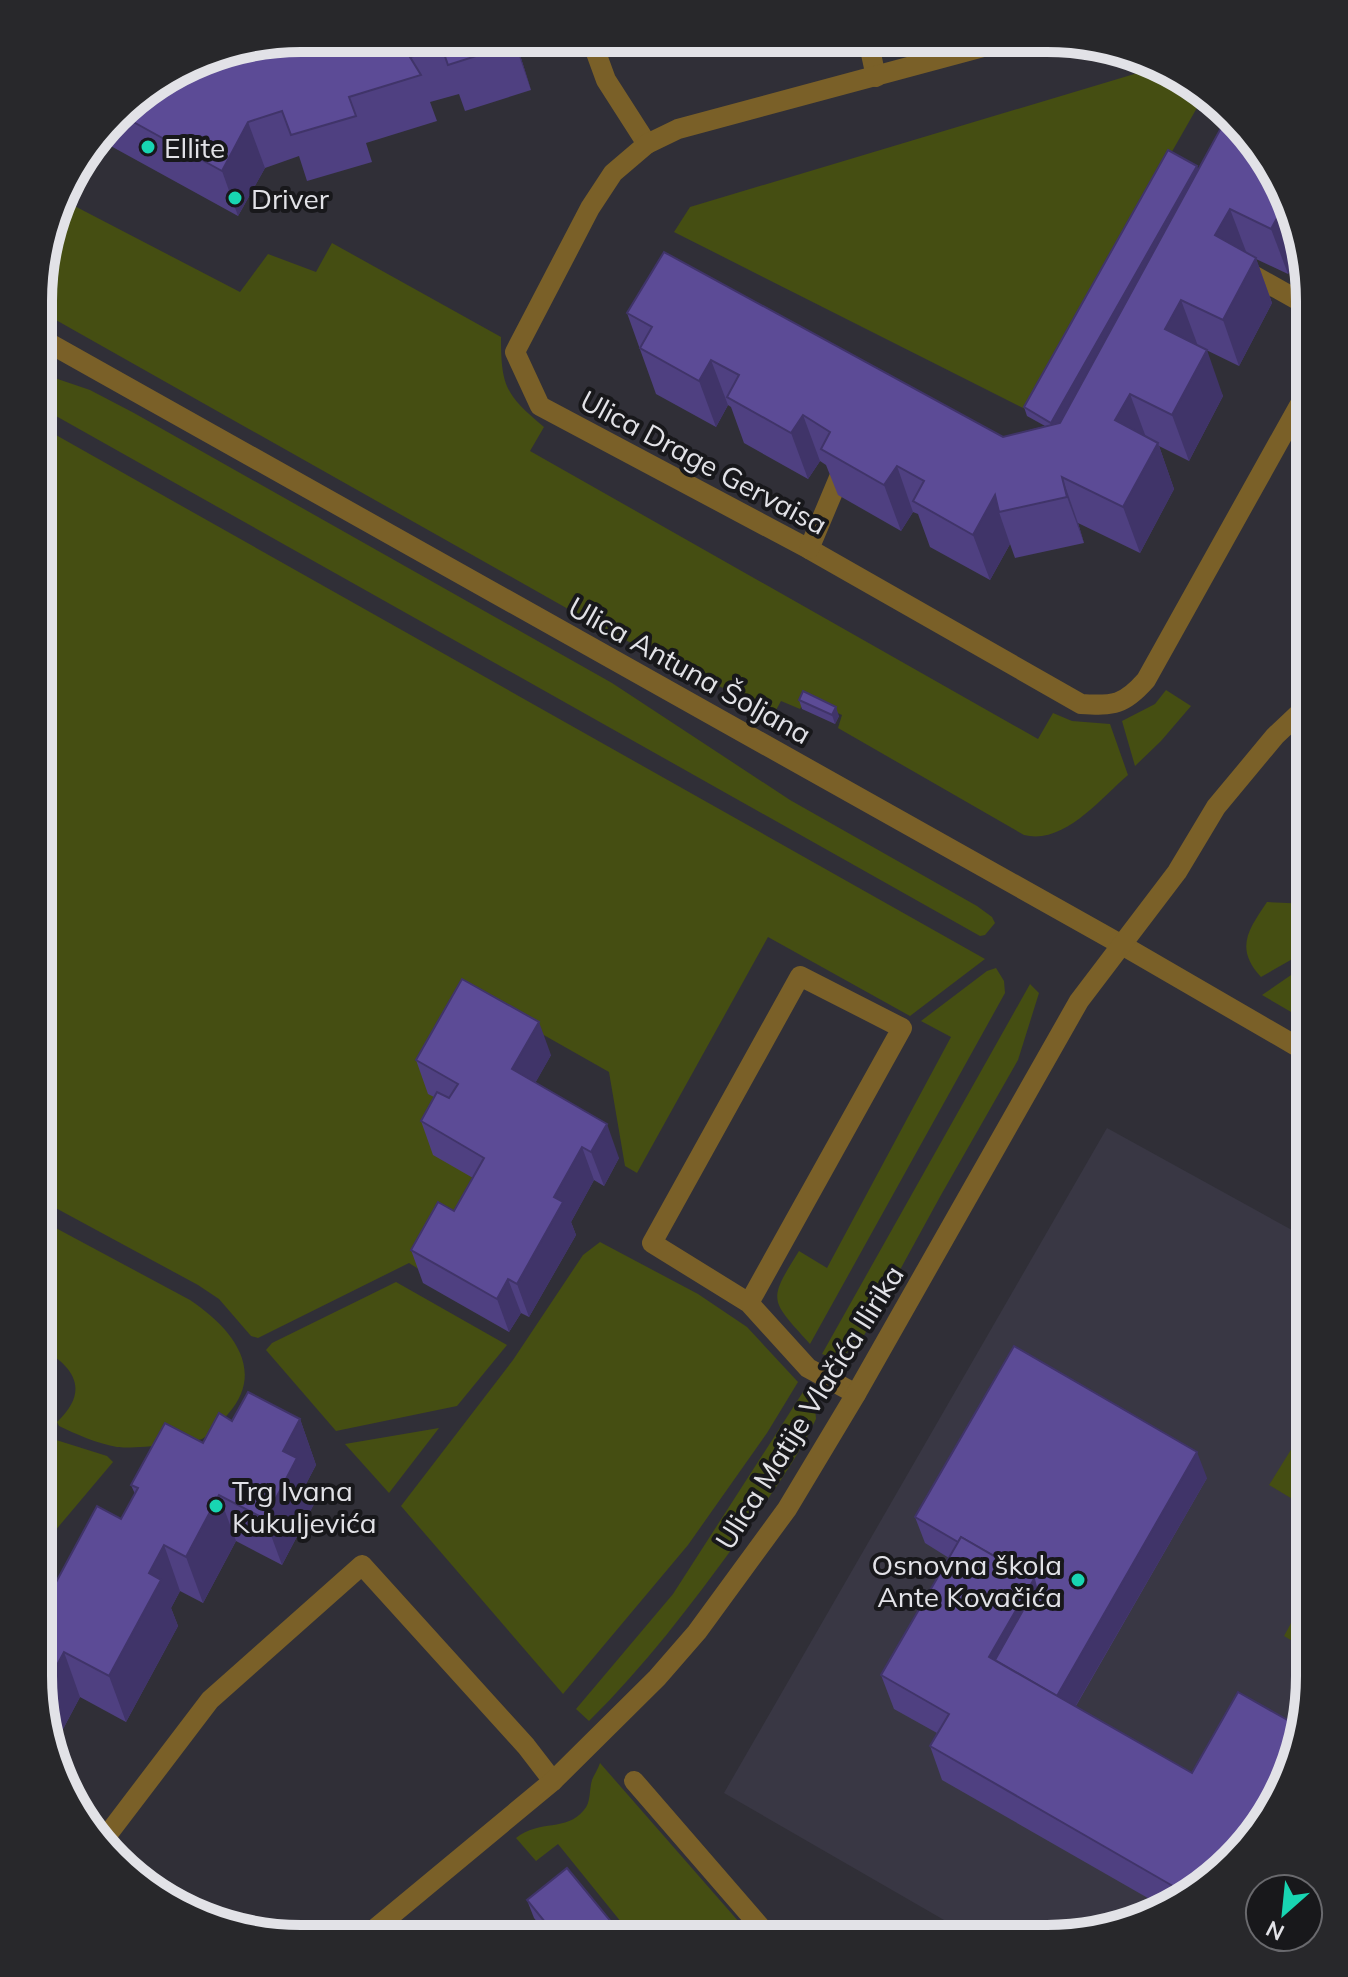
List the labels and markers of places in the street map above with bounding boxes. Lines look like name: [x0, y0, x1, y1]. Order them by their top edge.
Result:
place label: Ellite: [164, 130, 225, 165]
marker: Ellite: [139, 138, 157, 156]
place label: Driver: [251, 181, 330, 216]
marker: Driver: [226, 189, 244, 207]
place label: Trg Ivana Kukuljevića: [232, 1473, 377, 1540]
marker: Trg Ivana Kukuljevića: [207, 1497, 225, 1515]
place label: Osnovna škola Ante Kovačića: [872, 1547, 1062, 1614]
marker: Osnovna škola Ante Kovačića: [1069, 1571, 1087, 1589]

